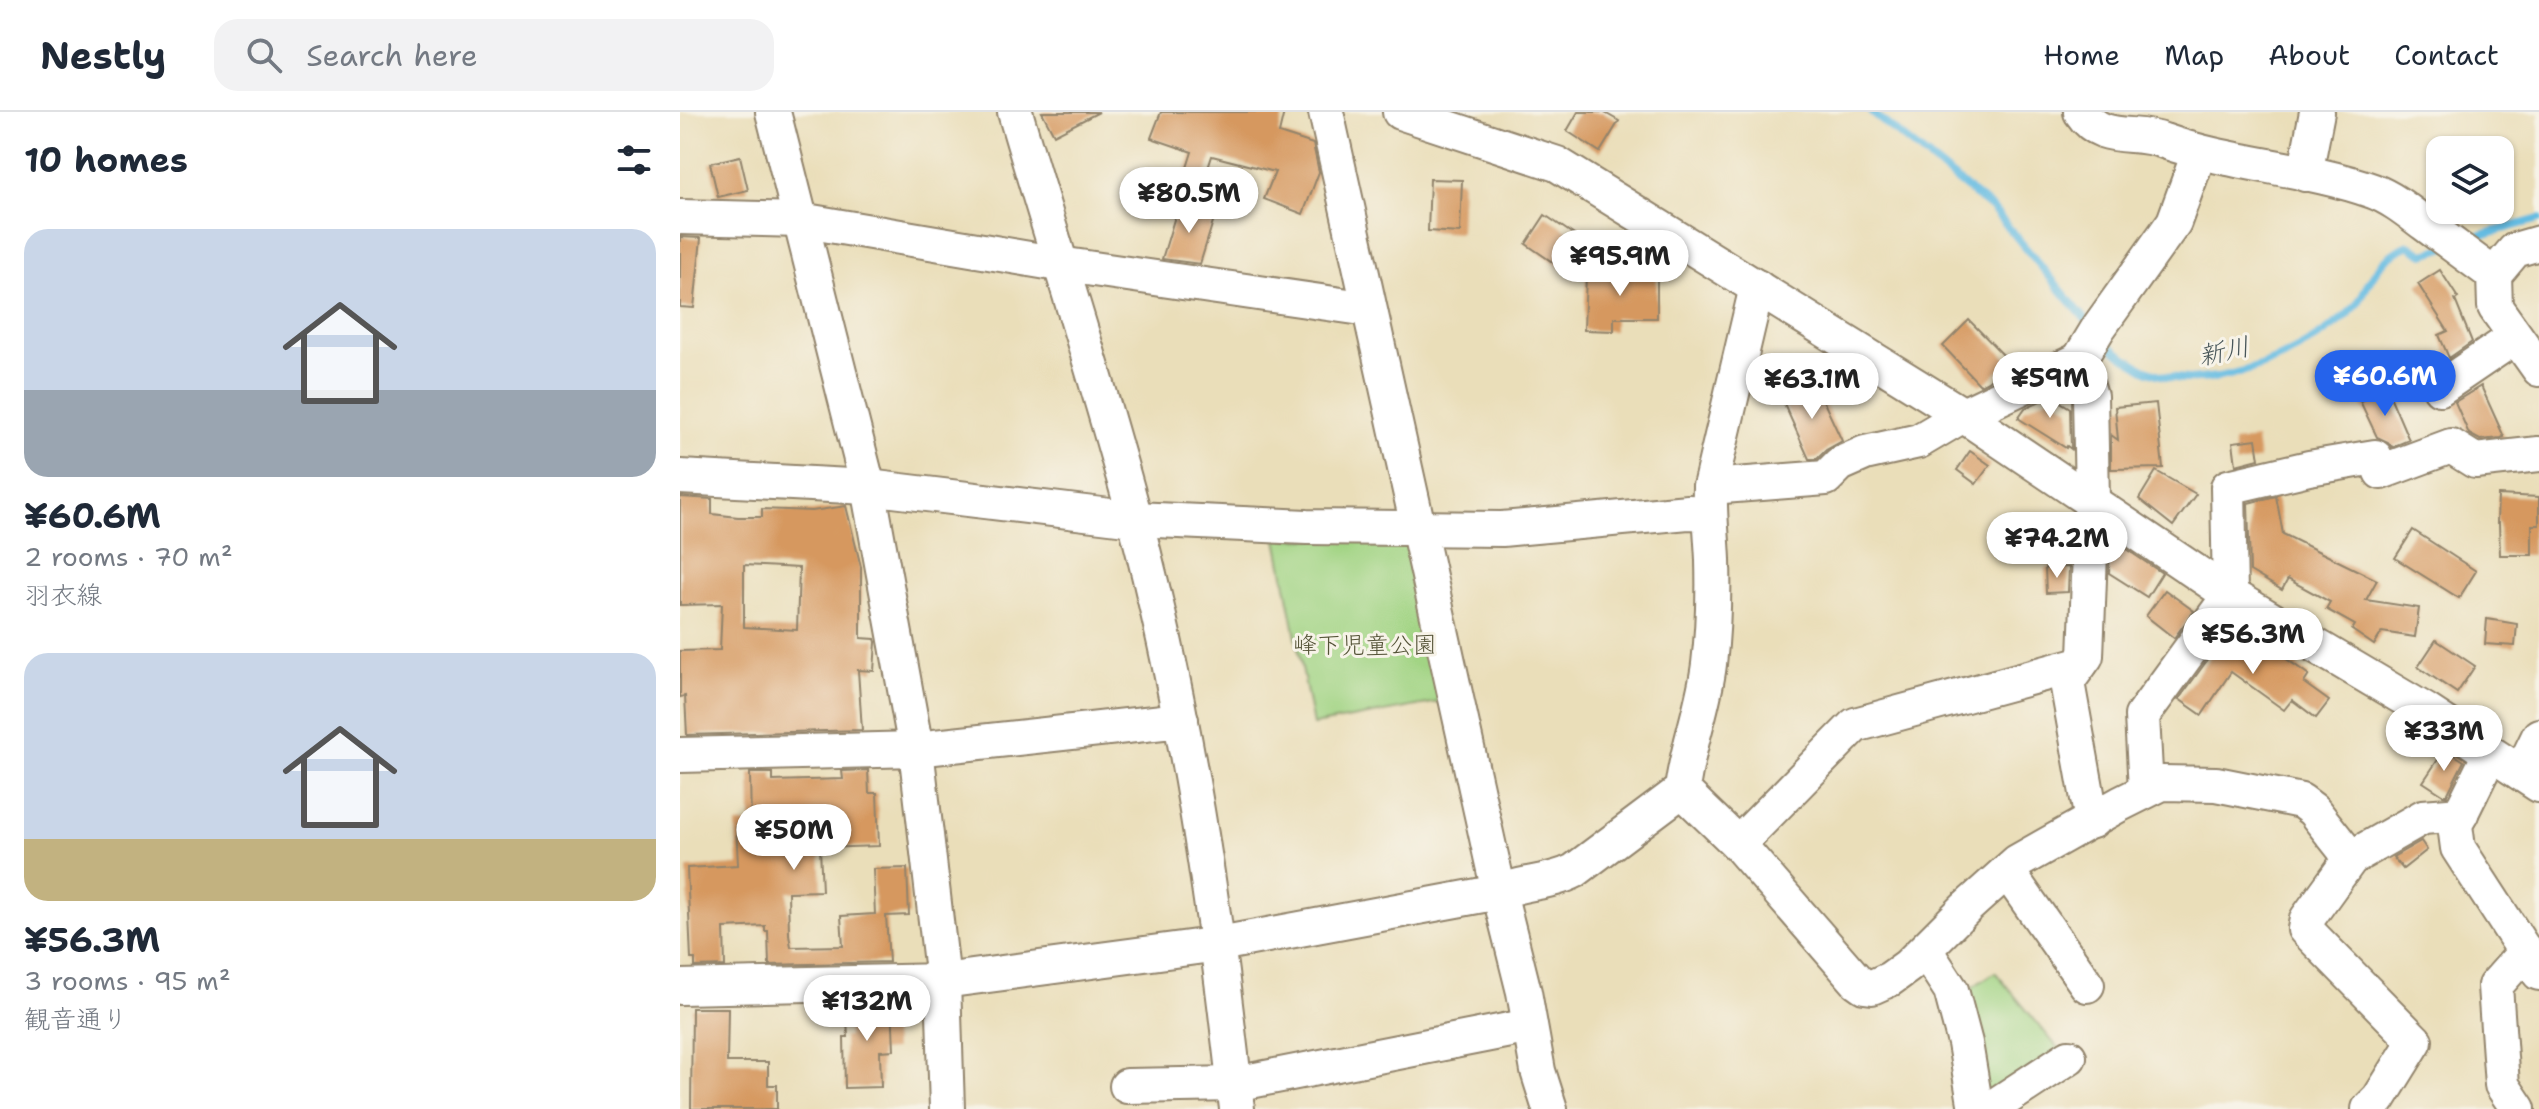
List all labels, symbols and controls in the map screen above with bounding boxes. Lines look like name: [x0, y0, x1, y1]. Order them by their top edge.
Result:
search box: [214, 19, 774, 91]
text: Nestly: [40, 30, 166, 81]
icon: search: [242, 33, 286, 77]
text: Search here: [306, 35, 478, 76]
text: Home: [2043, 36, 2120, 74]
text: Map: [2164, 36, 2224, 74]
text: About: [2268, 36, 2350, 74]
text: Contact: [2394, 36, 2499, 74]
map controls: [2426, 136, 2514, 224]
button: layers: [2426, 136, 2514, 224]
text: 10 homes: [24, 137, 188, 183]
icon: filters: [612, 138, 656, 182]
pin: ¥80.5M: [1124, 167, 1254, 235]
text: ¥80.5M: [1137, 175, 1241, 210]
pin: ¥95.9M: [1555, 230, 1685, 298]
text: ¥95.9M: [1570, 238, 1670, 273]
icon: home: [268, 281, 412, 425]
water label: 新川: [2195, 328, 2253, 373]
pin: ¥60.6M: [2320, 350, 2450, 418]
pin: ¥59M: [2003, 352, 2097, 420]
pin: ¥63.1M: [1747, 353, 1877, 421]
text: ¥60.6M: [2333, 358, 2437, 393]
text: ¥59M: [2011, 360, 2089, 395]
text: ¥63.1M: [1764, 361, 1860, 396]
text: ¥60.6M: [24, 493, 161, 539]
pin: ¥74.2M: [1992, 512, 2122, 580]
text: ¥74.2M: [2005, 520, 2109, 555]
text: 2 rooms · 70 m²: [24, 539, 233, 574]
text: 羽衣線: [24, 577, 102, 612]
pin: ¥56.3M: [2188, 608, 2318, 676]
text: ¥56.3M: [2201, 616, 2305, 651]
park label: 峰下児童公園: [1293, 629, 1437, 661]
icon: home: [268, 705, 412, 849]
pin: ¥33M: [2397, 705, 2491, 773]
text: ¥33M: [2404, 713, 2484, 748]
pin: ¥50M: [747, 804, 841, 872]
text: ¥50M: [754, 812, 834, 847]
text: ¥56.3M: [24, 917, 160, 963]
text: 3 rooms · 95 m²: [24, 963, 231, 998]
pin: ¥132M: [811, 975, 923, 1043]
text: ¥132M: [821, 983, 913, 1018]
text: 観音通り: [24, 1001, 128, 1036]

